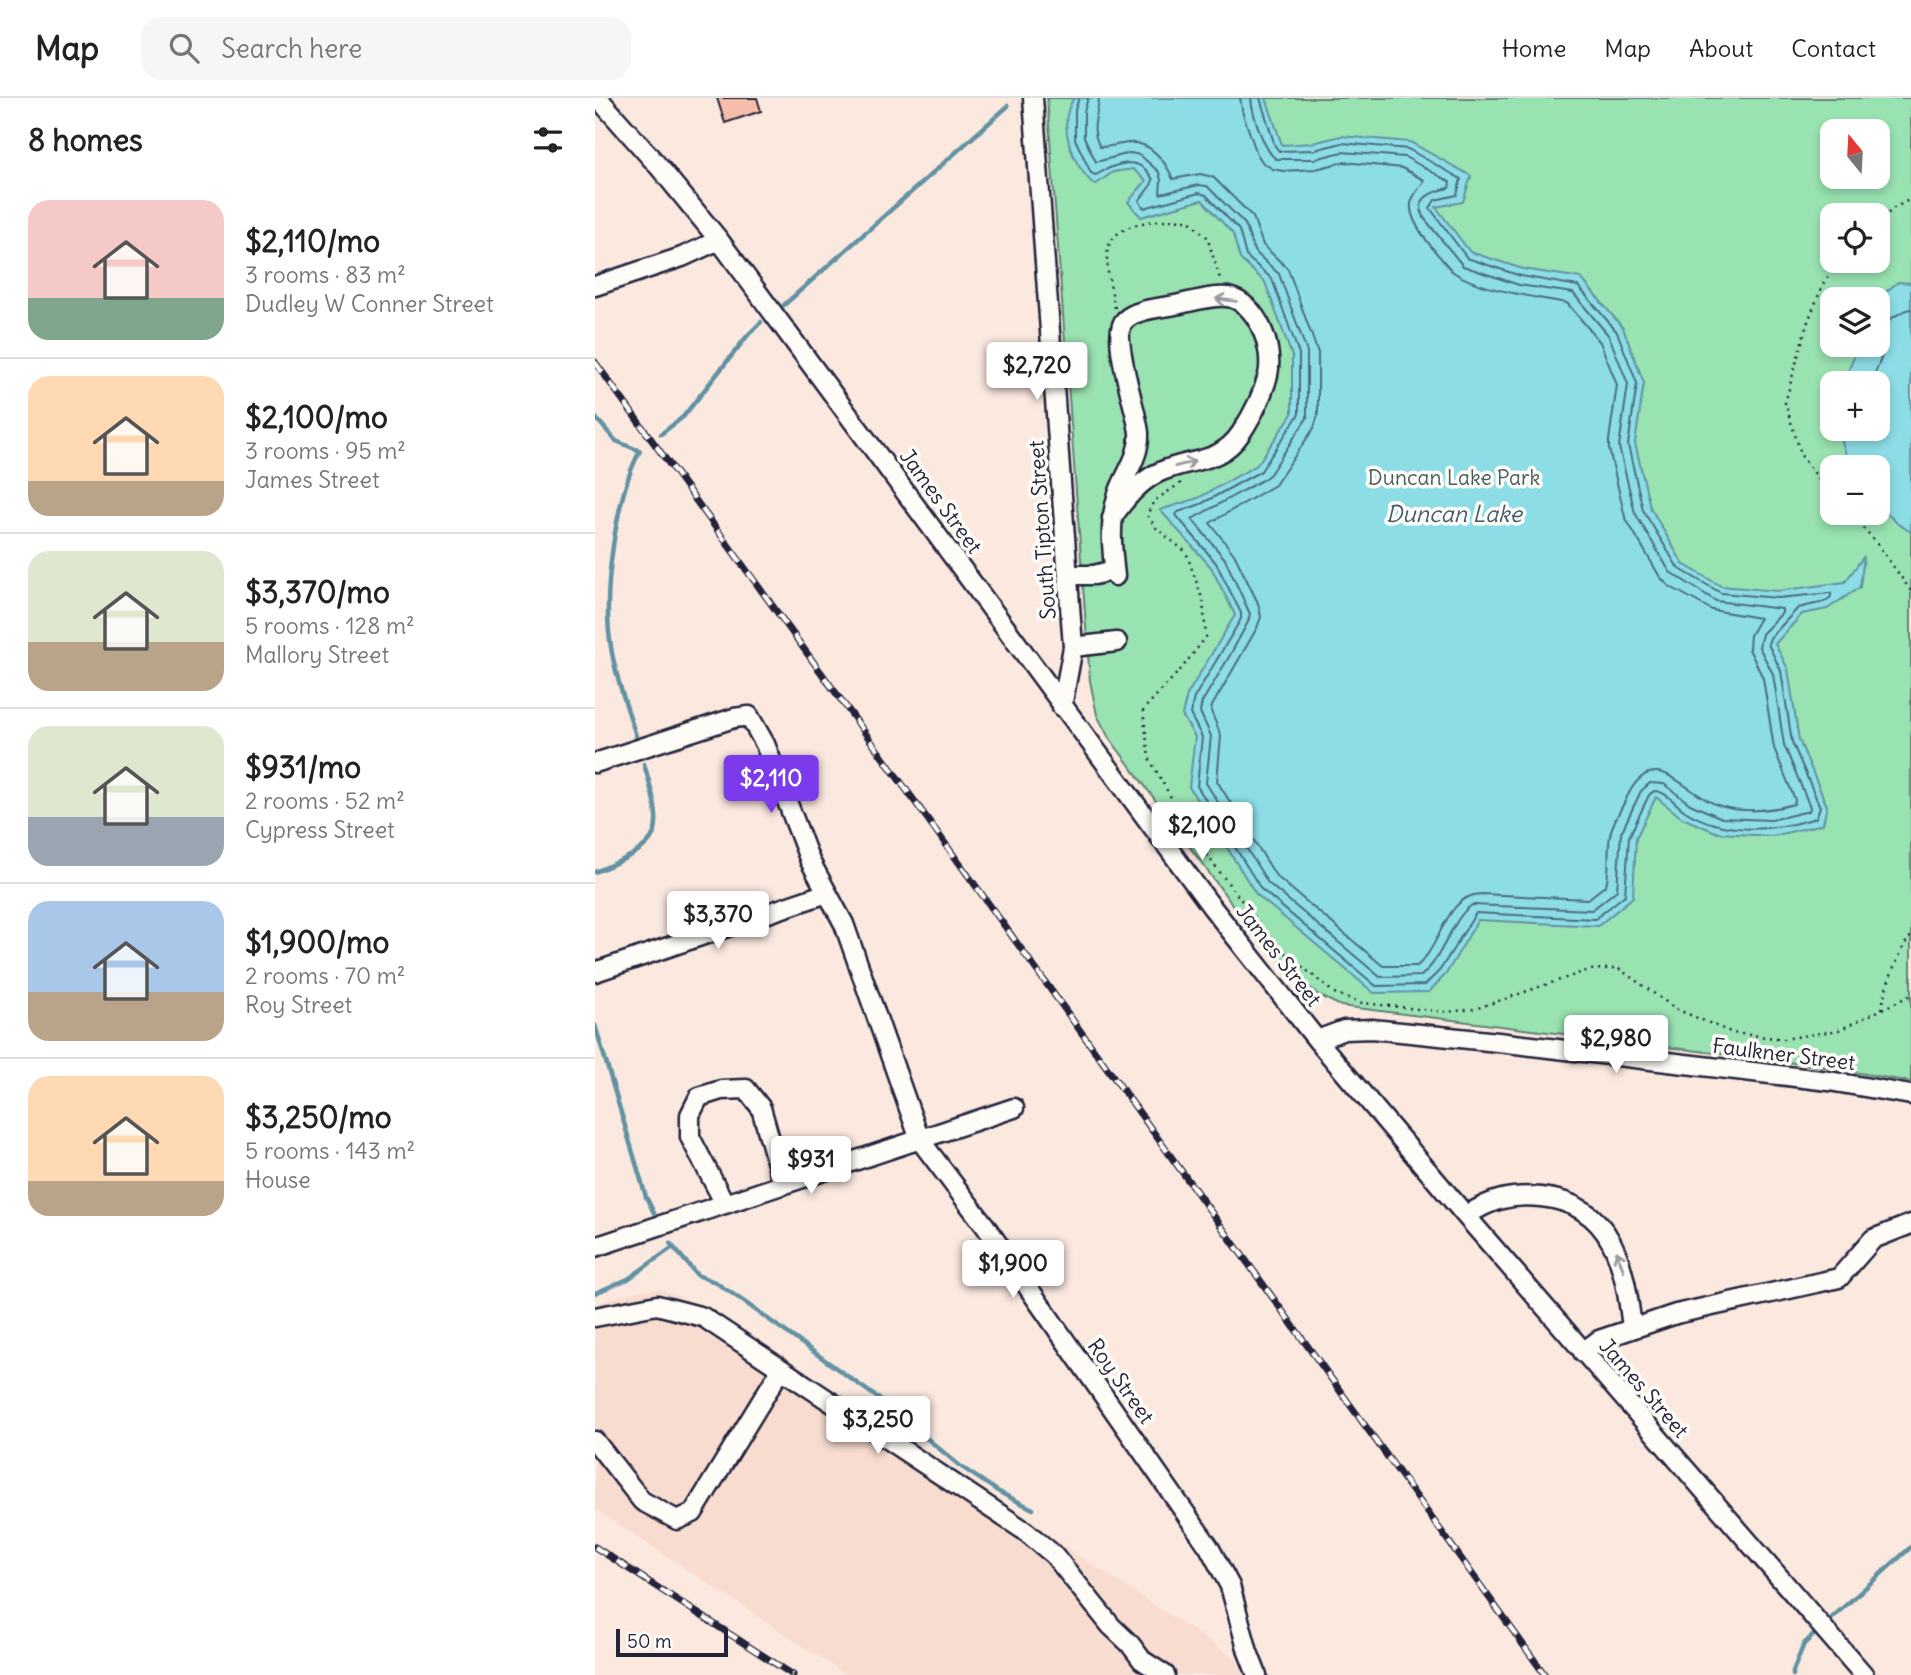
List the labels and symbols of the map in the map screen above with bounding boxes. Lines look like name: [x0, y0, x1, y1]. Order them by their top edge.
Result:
north arrow: [1820, 119, 1890, 189]
one-way arrow: [1215, 293, 1238, 306]
pin: $2,720: [980, 342, 1094, 402]
street label: South Tipton Street: [1022, 440, 1062, 620]
street label: James Street: [894, 443, 988, 559]
one-way arrow: [1173, 457, 1196, 470]
park label: Duncan Lake Park: [1368, 464, 1540, 491]
water label: Duncan Lake: [1386, 499, 1524, 528]
pin: $2,110: [714, 756, 828, 815]
pin: $2,100: [1145, 802, 1259, 862]
pin: $3,370: [661, 892, 775, 951]
street label: James Street: [1231, 898, 1327, 1012]
pin: $2,980: [1559, 1016, 1673, 1075]
street label: Faulkner Street: [1711, 1032, 1857, 1076]
pin: $931: [770, 1136, 852, 1196]
pin: $1,900: [956, 1240, 1070, 1300]
one-way arrow: [1613, 1250, 1625, 1272]
street label: Roy Street: [1082, 1333, 1160, 1429]
street label: James Street: [1593, 1333, 1695, 1443]
pin: $3,250: [821, 1396, 935, 1456]
scale bar: [616, 1626, 728, 1658]

